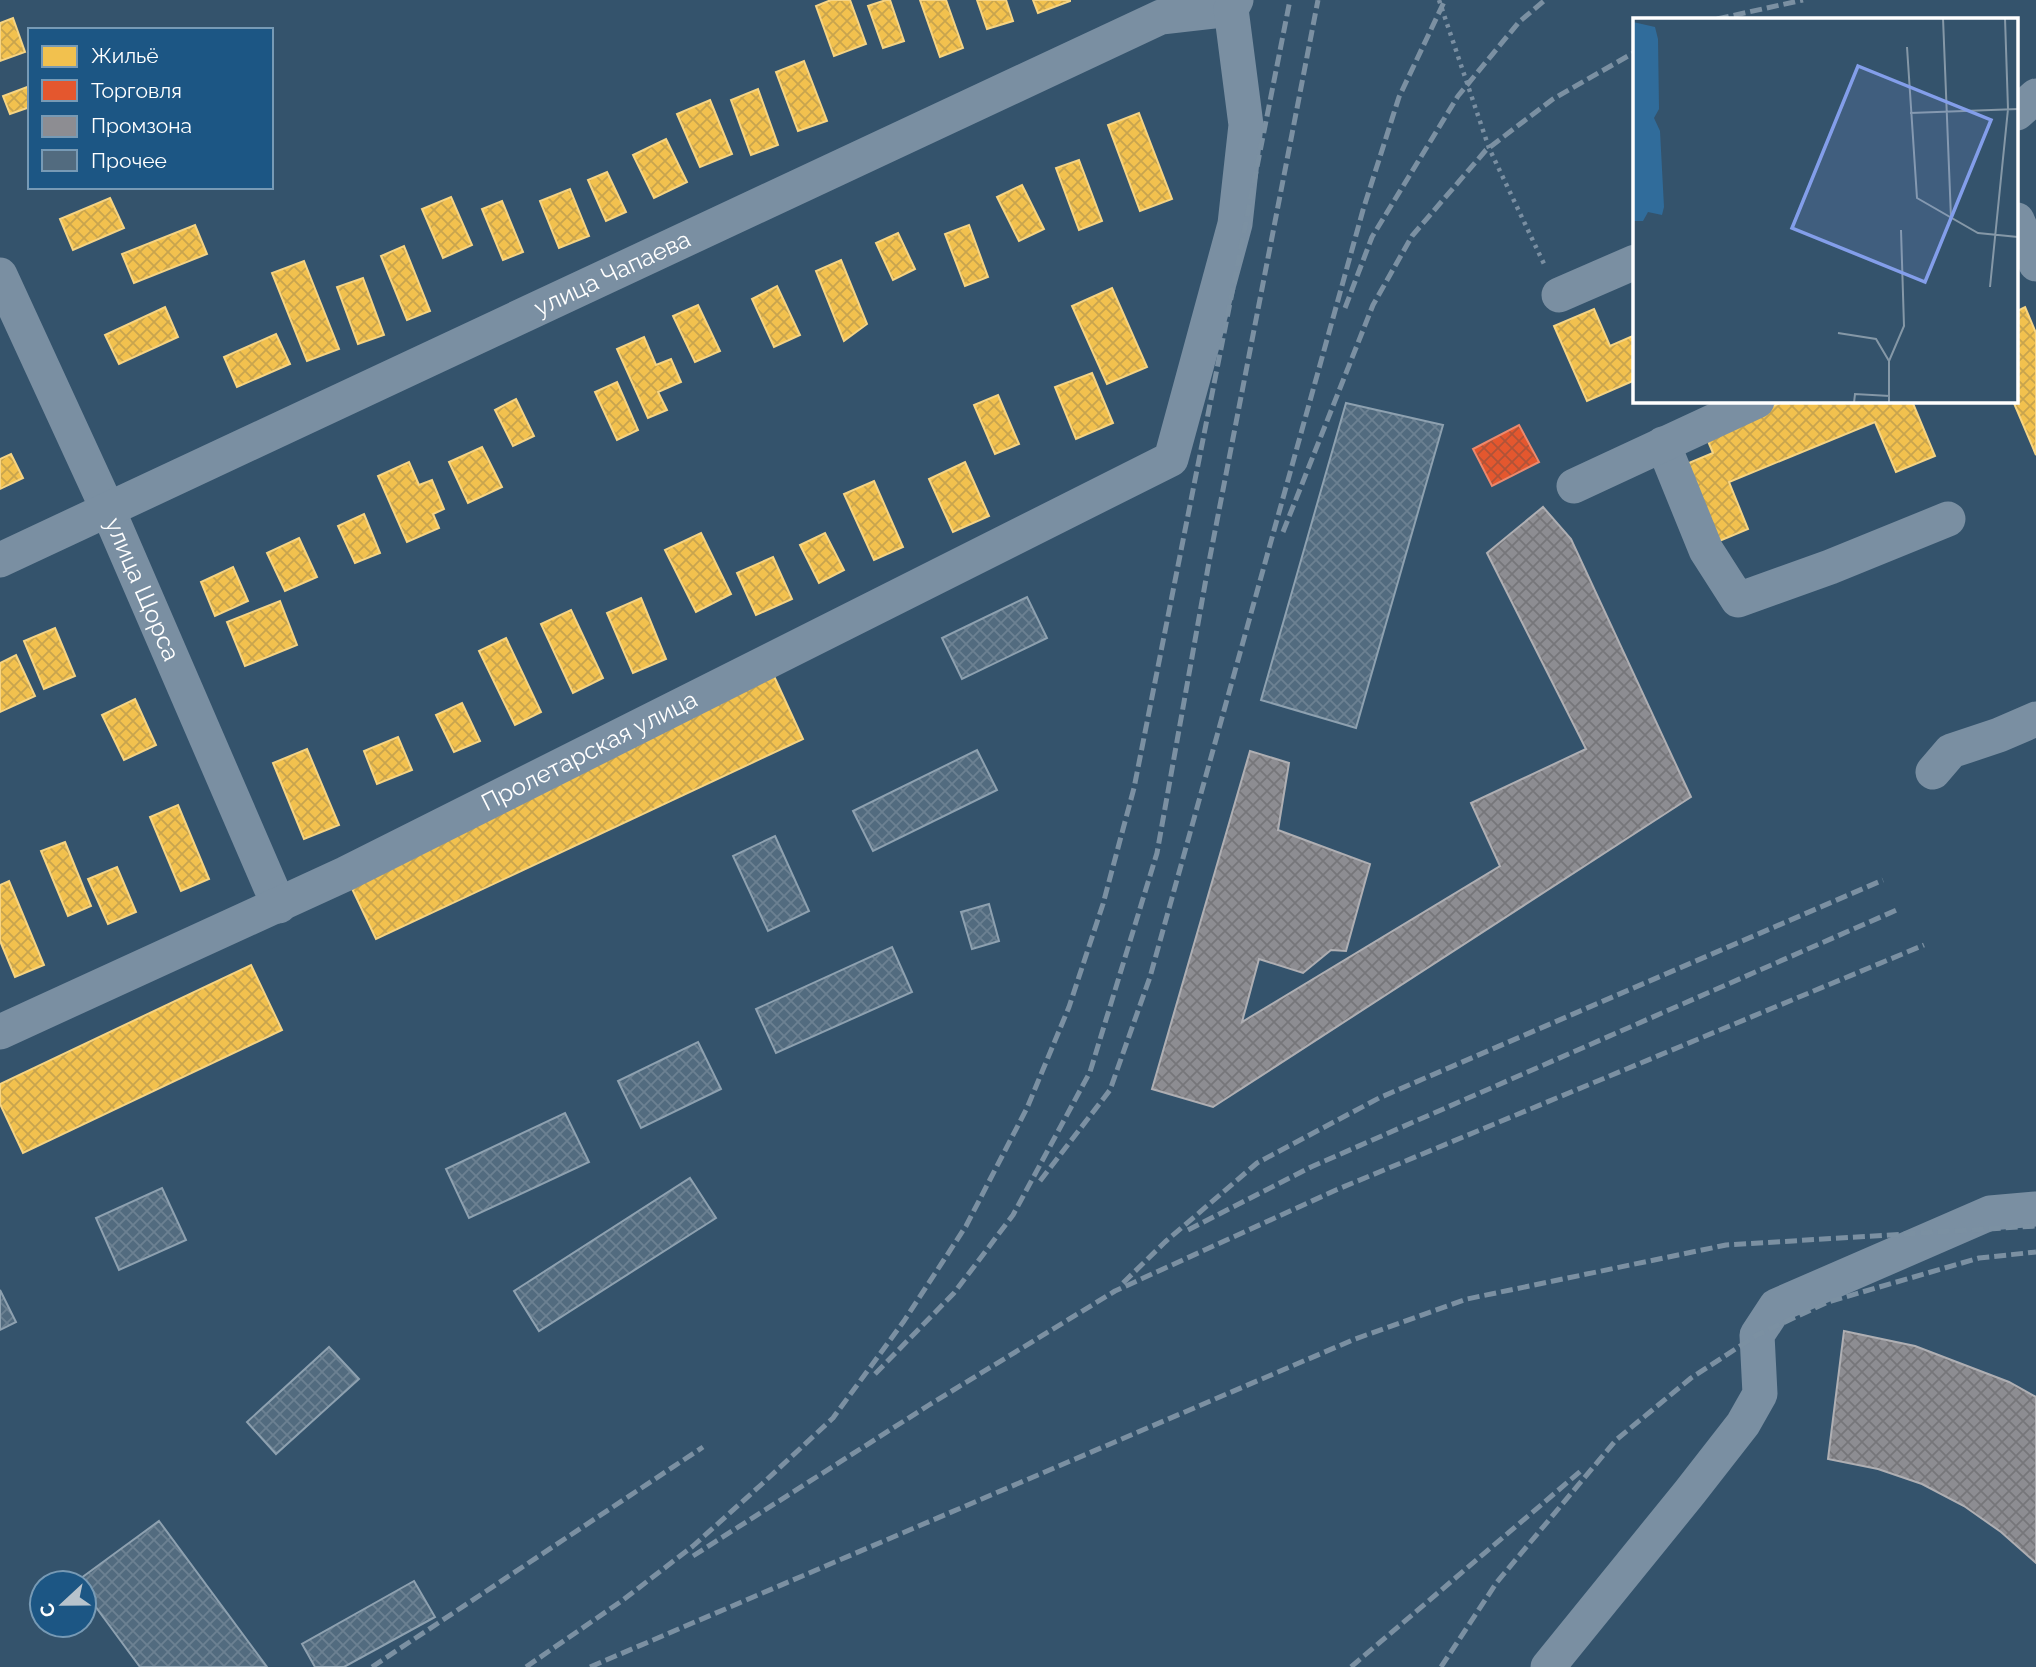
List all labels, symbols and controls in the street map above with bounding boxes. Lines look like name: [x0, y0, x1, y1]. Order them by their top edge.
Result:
inset map: [1633, 18, 2018, 402]
legend: [28, 28, 273, 189]
text: Жильё: [91, 43, 159, 68]
text: Торговля: [91, 78, 182, 103]
text: Промзона: [91, 113, 192, 138]
text: Прочее: [91, 148, 167, 173]
street label: улица Чапаева: [529, 224, 695, 322]
street label: улица Щорса: [99, 513, 186, 665]
street label: Пролетарская улица: [476, 684, 702, 817]
north arrow: [28, 1569, 98, 1639]
text: С: [35, 1600, 60, 1621]

